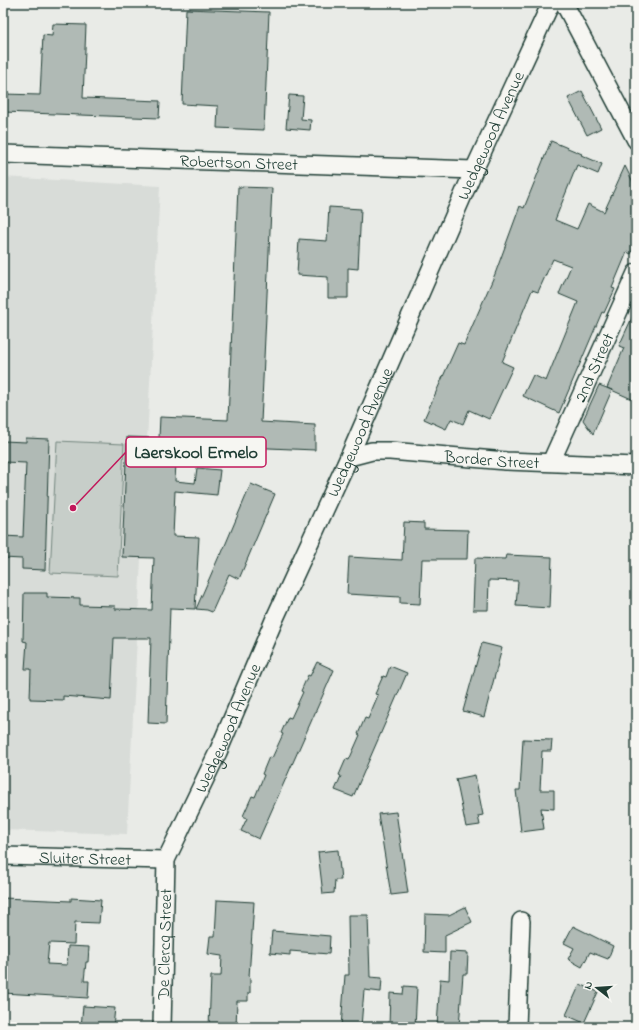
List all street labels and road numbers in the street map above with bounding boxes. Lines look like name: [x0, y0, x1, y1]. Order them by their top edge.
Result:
street label: Wedgewood Avenue: [451, 67, 532, 204]
street label: Robertson Street: [179, 149, 299, 178]
street label: 2nd Street: [569, 329, 622, 406]
street label: Wedgewood Avenue: [321, 364, 401, 501]
street label: Border Street: [442, 445, 540, 476]
street label: Wedgewood Avenue: [189, 659, 268, 797]
street label: Sluiter Street: [38, 846, 132, 873]
street label: De Clercq Street: [152, 888, 179, 1001]

